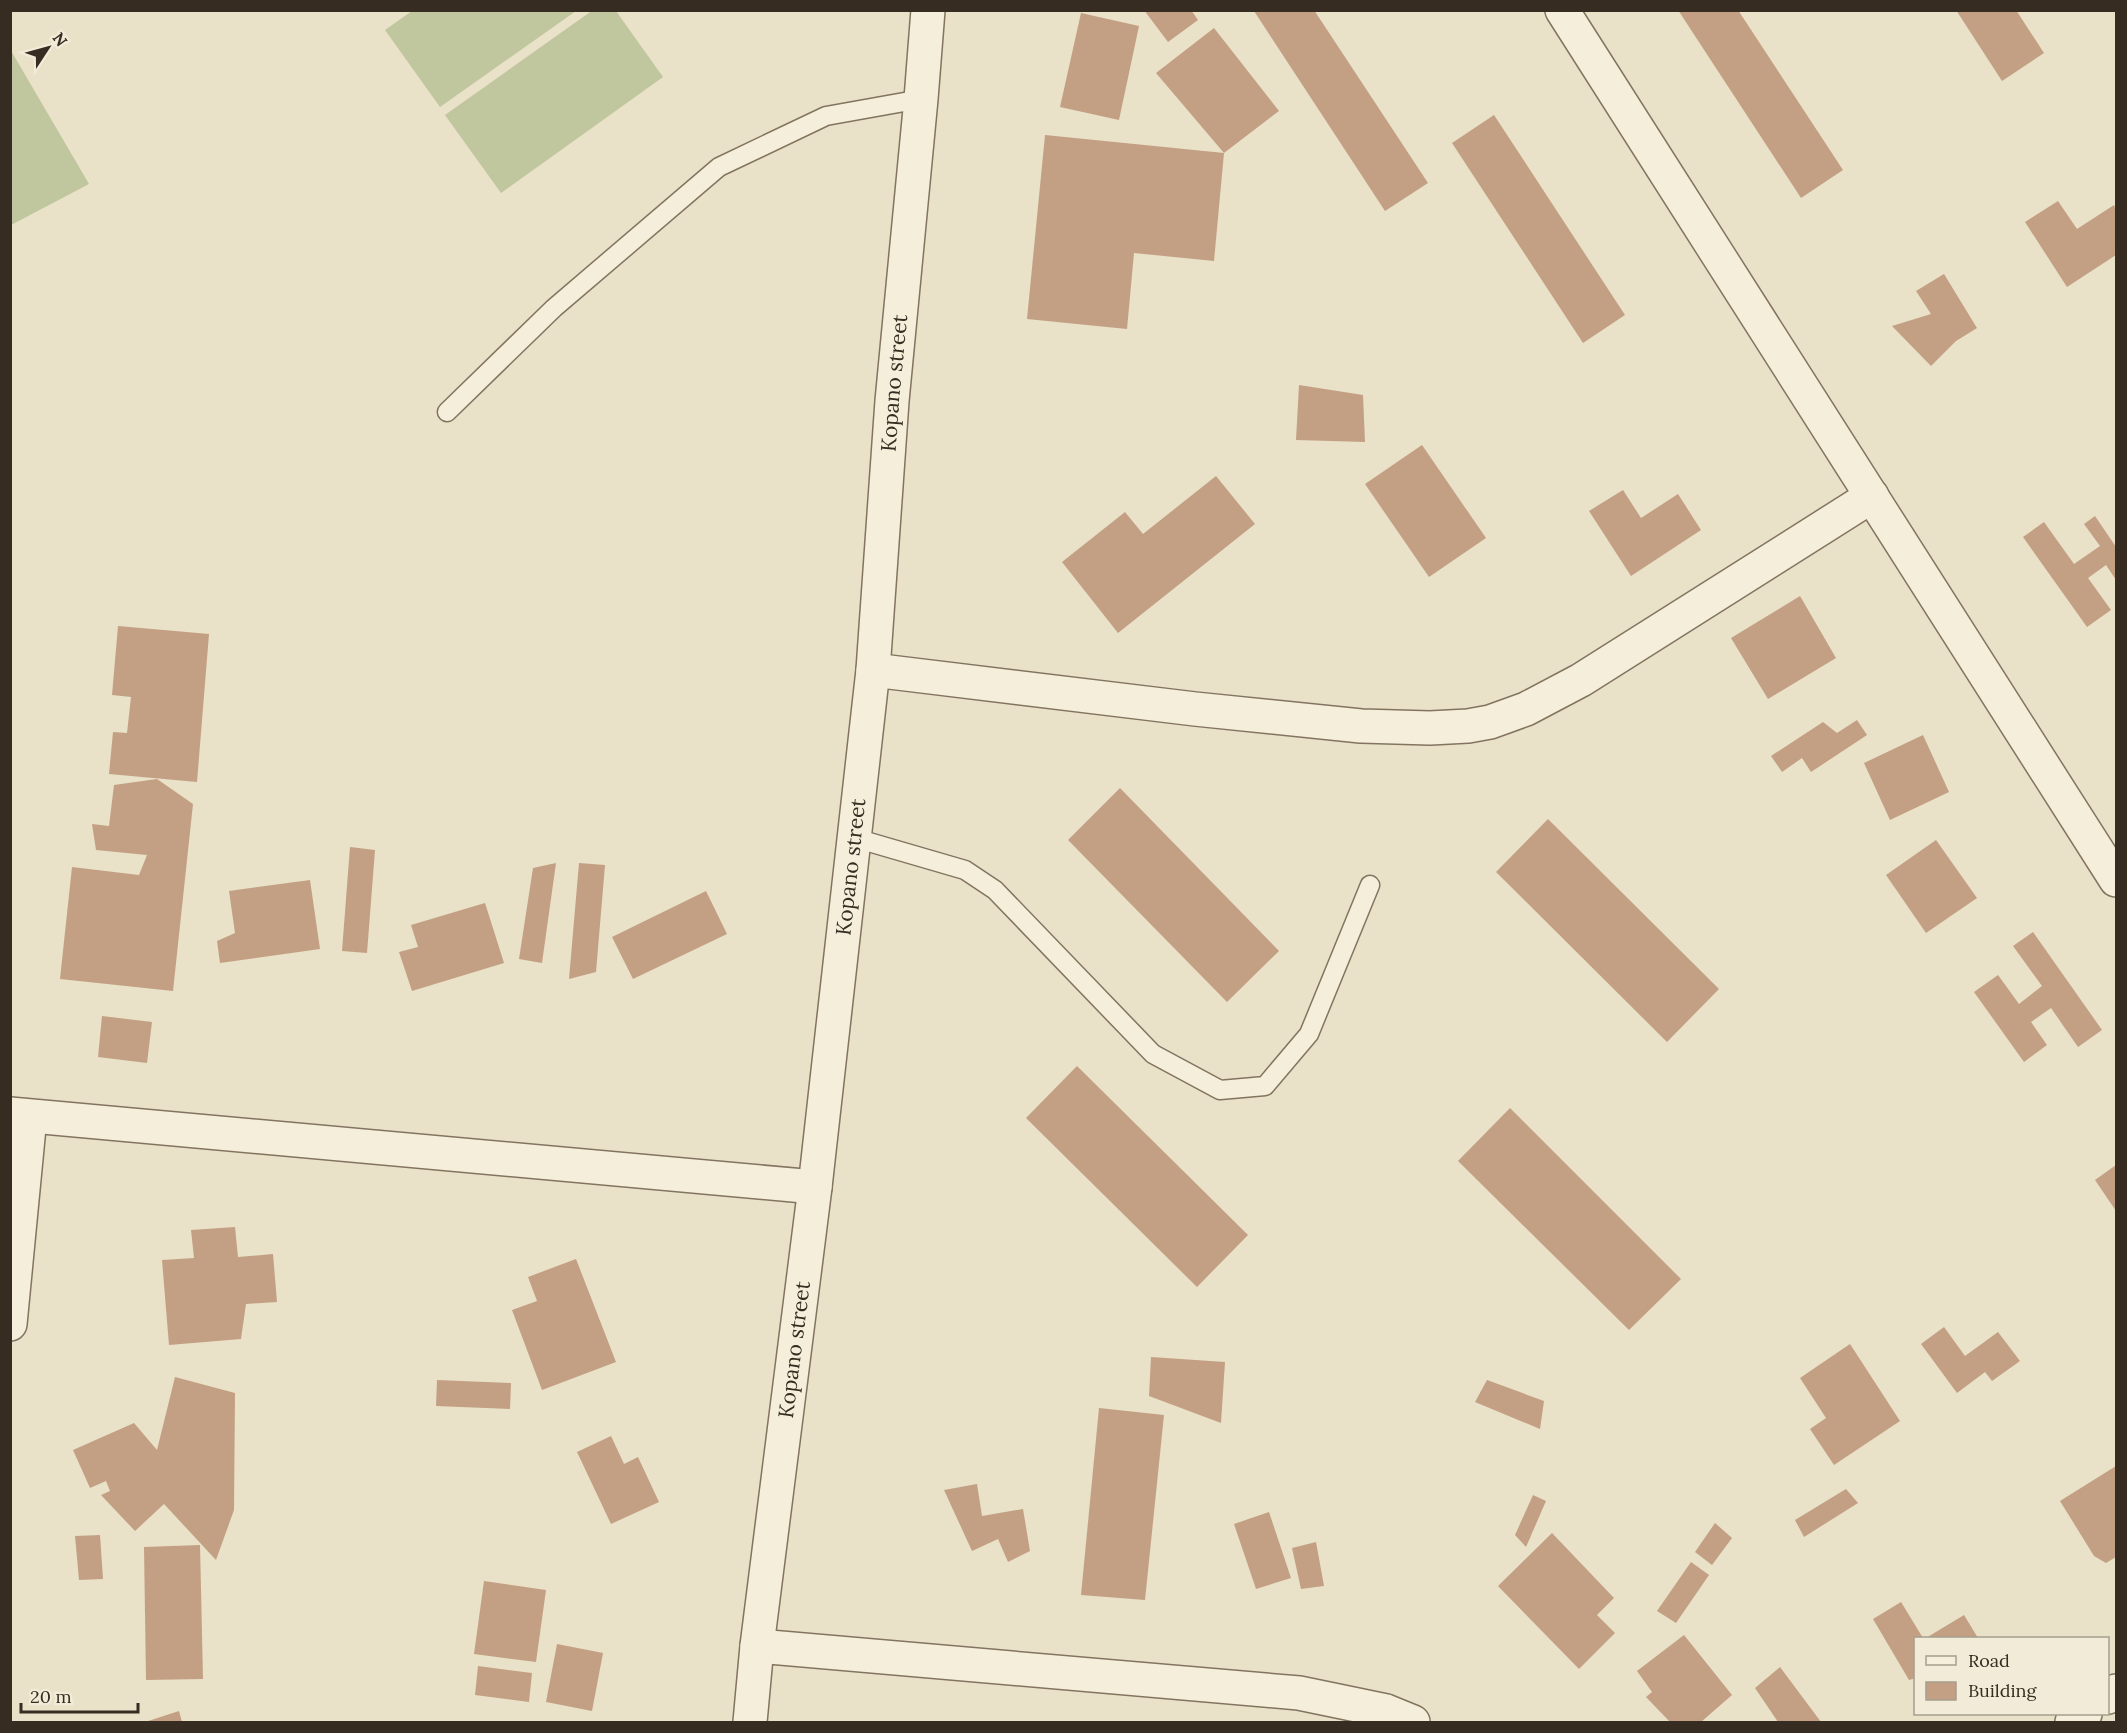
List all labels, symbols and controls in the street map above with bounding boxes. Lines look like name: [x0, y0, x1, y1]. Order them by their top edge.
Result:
north arrow: [18, 18, 78, 78]
text: N: [48, 28, 72, 50]
street label: Kopano street: [874, 312, 913, 453]
street label: Kopano street: [829, 796, 872, 937]
street label: Kopano street: [772, 1279, 816, 1420]
legend: [1914, 1637, 2109, 1715]
text: Road: [1968, 1649, 2010, 1672]
scale bar: [21, 1676, 138, 1714]
text: Building: [1968, 1679, 2038, 1702]
text: 20 m: [30, 1685, 72, 1708]

